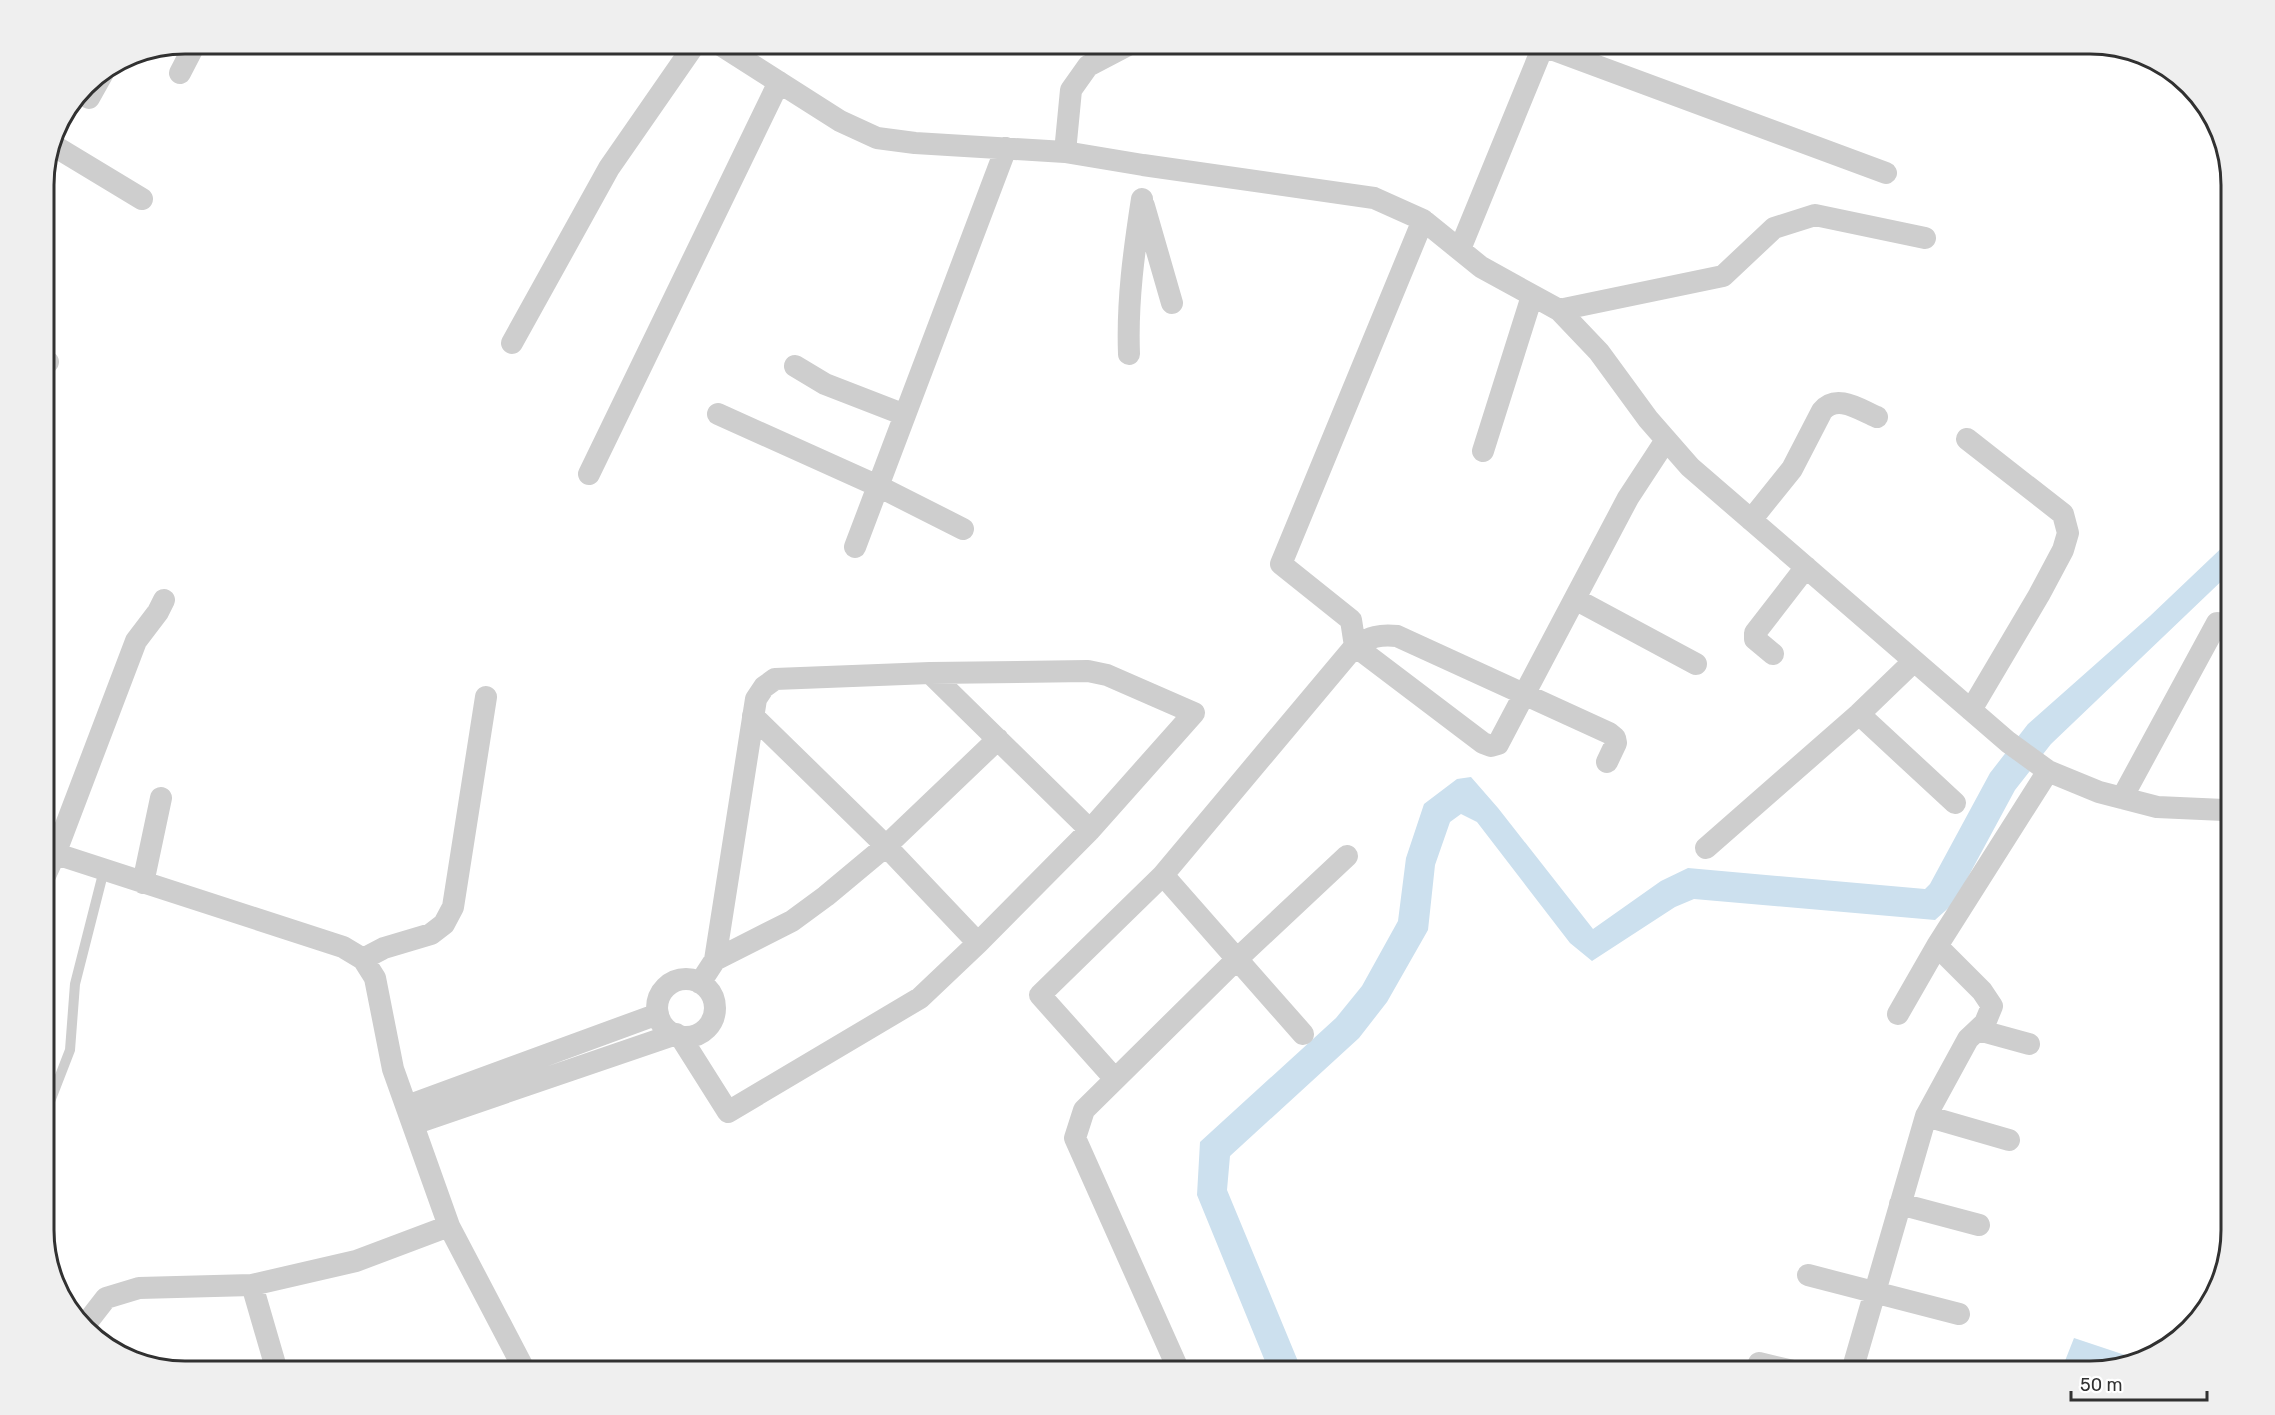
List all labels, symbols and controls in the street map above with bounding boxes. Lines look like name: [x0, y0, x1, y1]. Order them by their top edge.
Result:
scale bar: [2071, 1364, 2208, 1402]
text: 50 m: [2080, 1374, 2123, 1396]

